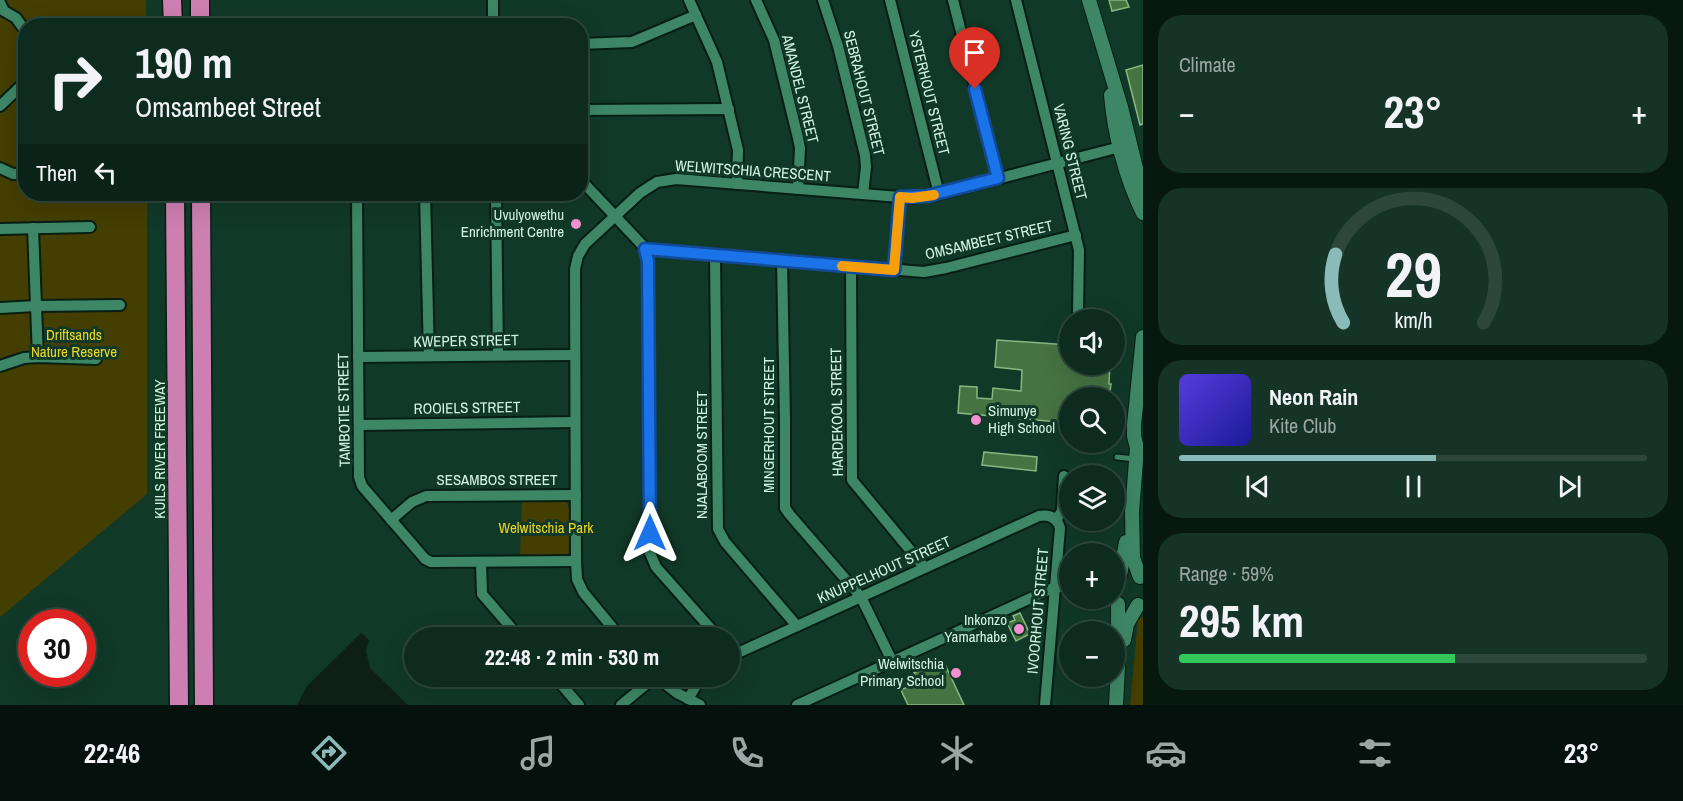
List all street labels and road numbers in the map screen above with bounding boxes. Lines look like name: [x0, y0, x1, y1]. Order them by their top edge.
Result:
street label: SEBRAHOUT STREET: [839, 28, 890, 158]
street label: YSTERHOUT STREET: [904, 28, 955, 158]
street label: AMANDEL STREET: [777, 32, 824, 146]
street label: VARING STREET: [1048, 102, 1093, 203]
street label: WELWITSCHIA CRESCENT: [674, 155, 832, 186]
street label: OMSAMBEET STREET: [923, 215, 1055, 264]
street label: KWEPER STREET: [413, 329, 519, 352]
street label: HARDEKOOL STREET: [825, 347, 848, 477]
street label: TAMBOTIE STREET: [332, 352, 355, 467]
street label: MINGERHOUT STREET: [758, 357, 779, 493]
street label: KUILS RIVER FREEWAY: [149, 378, 170, 519]
street label: NJALABOOM STREET: [691, 391, 712, 519]
street label: ROOIELS STREET: [413, 396, 521, 419]
street label: SESAMBOS STREET: [437, 469, 558, 490]
street label: KNUPPELHOUT STREET: [814, 530, 954, 608]
street label: IVOORHOUT STREET: [1022, 547, 1054, 675]

